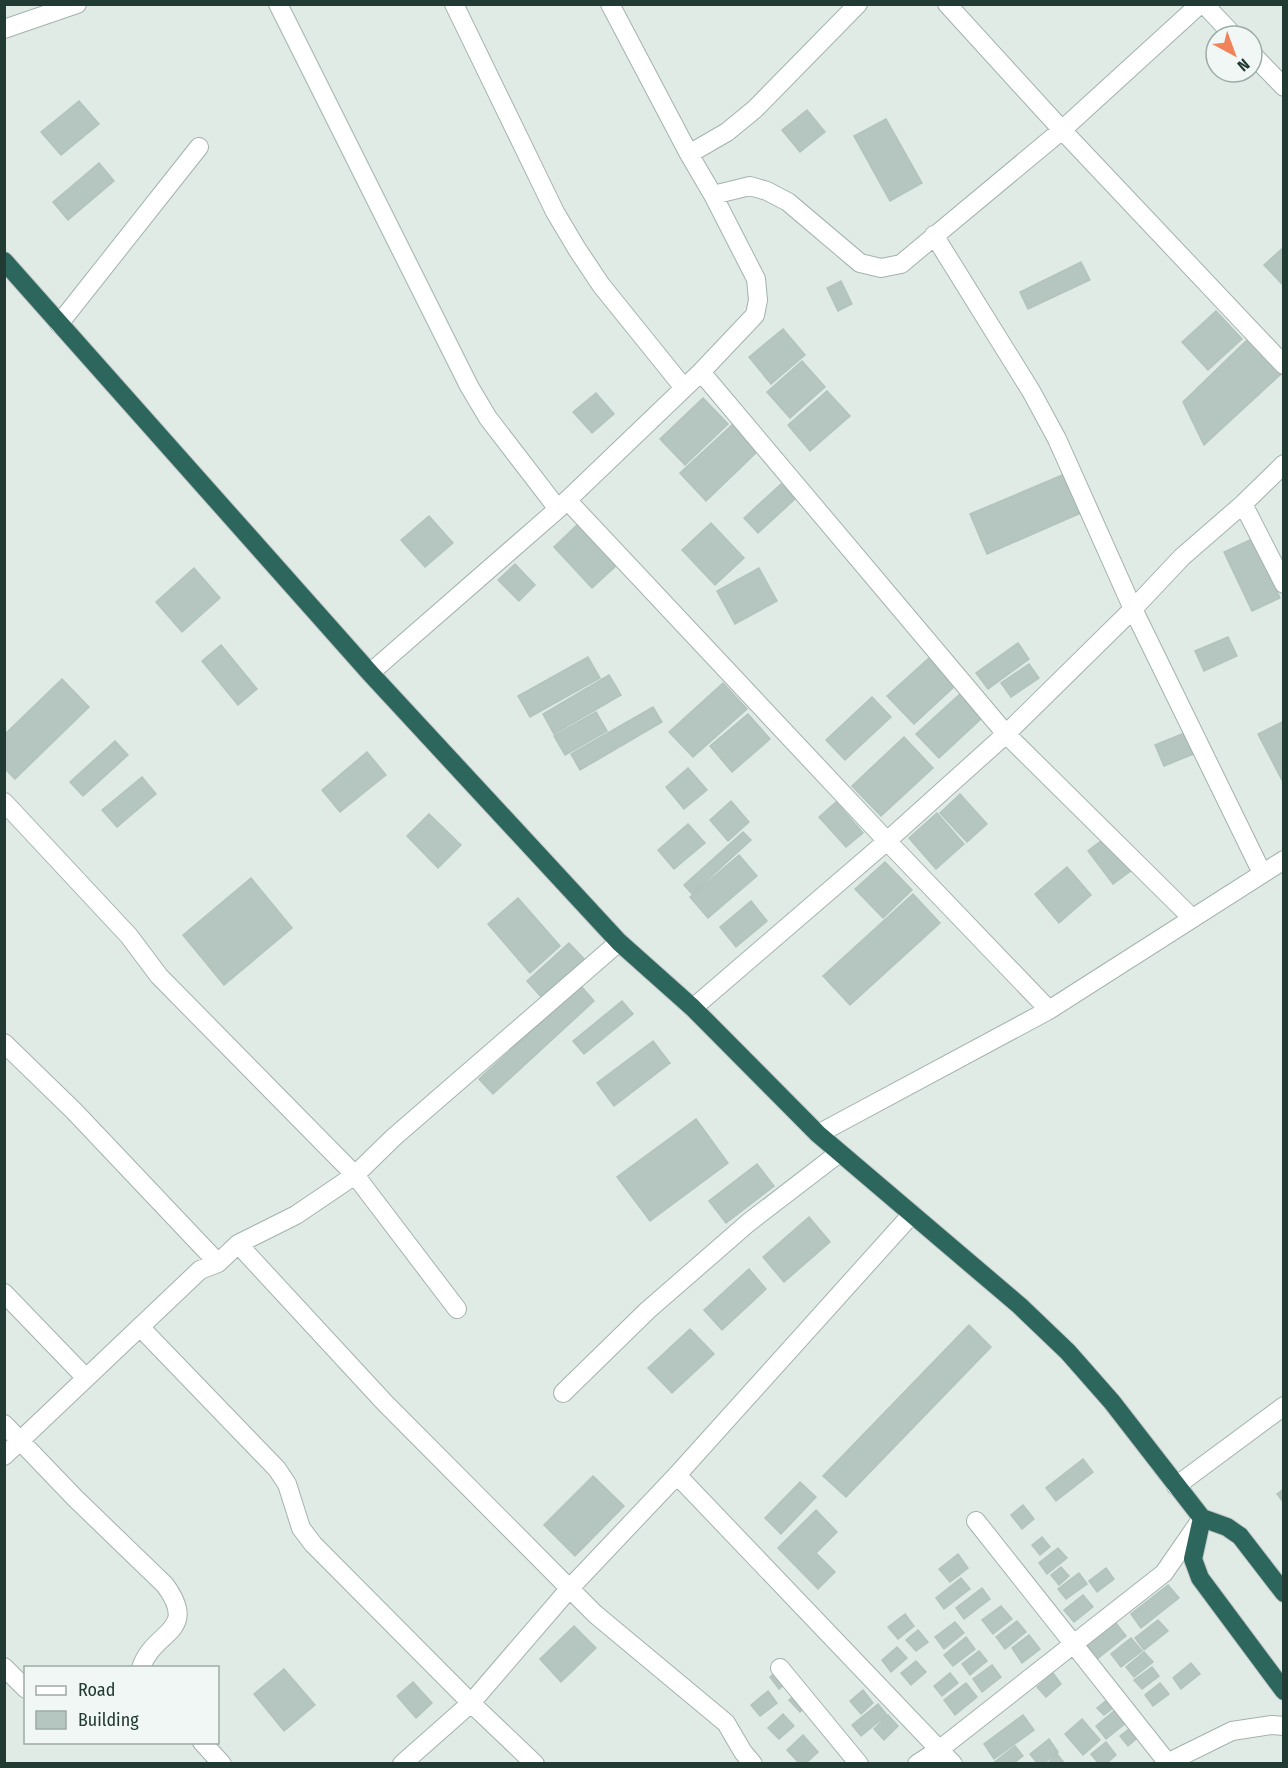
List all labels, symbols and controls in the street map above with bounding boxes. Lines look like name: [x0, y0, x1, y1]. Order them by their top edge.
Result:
north arrow: [1204, 24, 1264, 84]
text: N: [1234, 55, 1253, 75]
legend: [24, 1666, 219, 1744]
text: Road: [78, 1679, 115, 1701]
text: Building: [78, 1709, 139, 1731]

